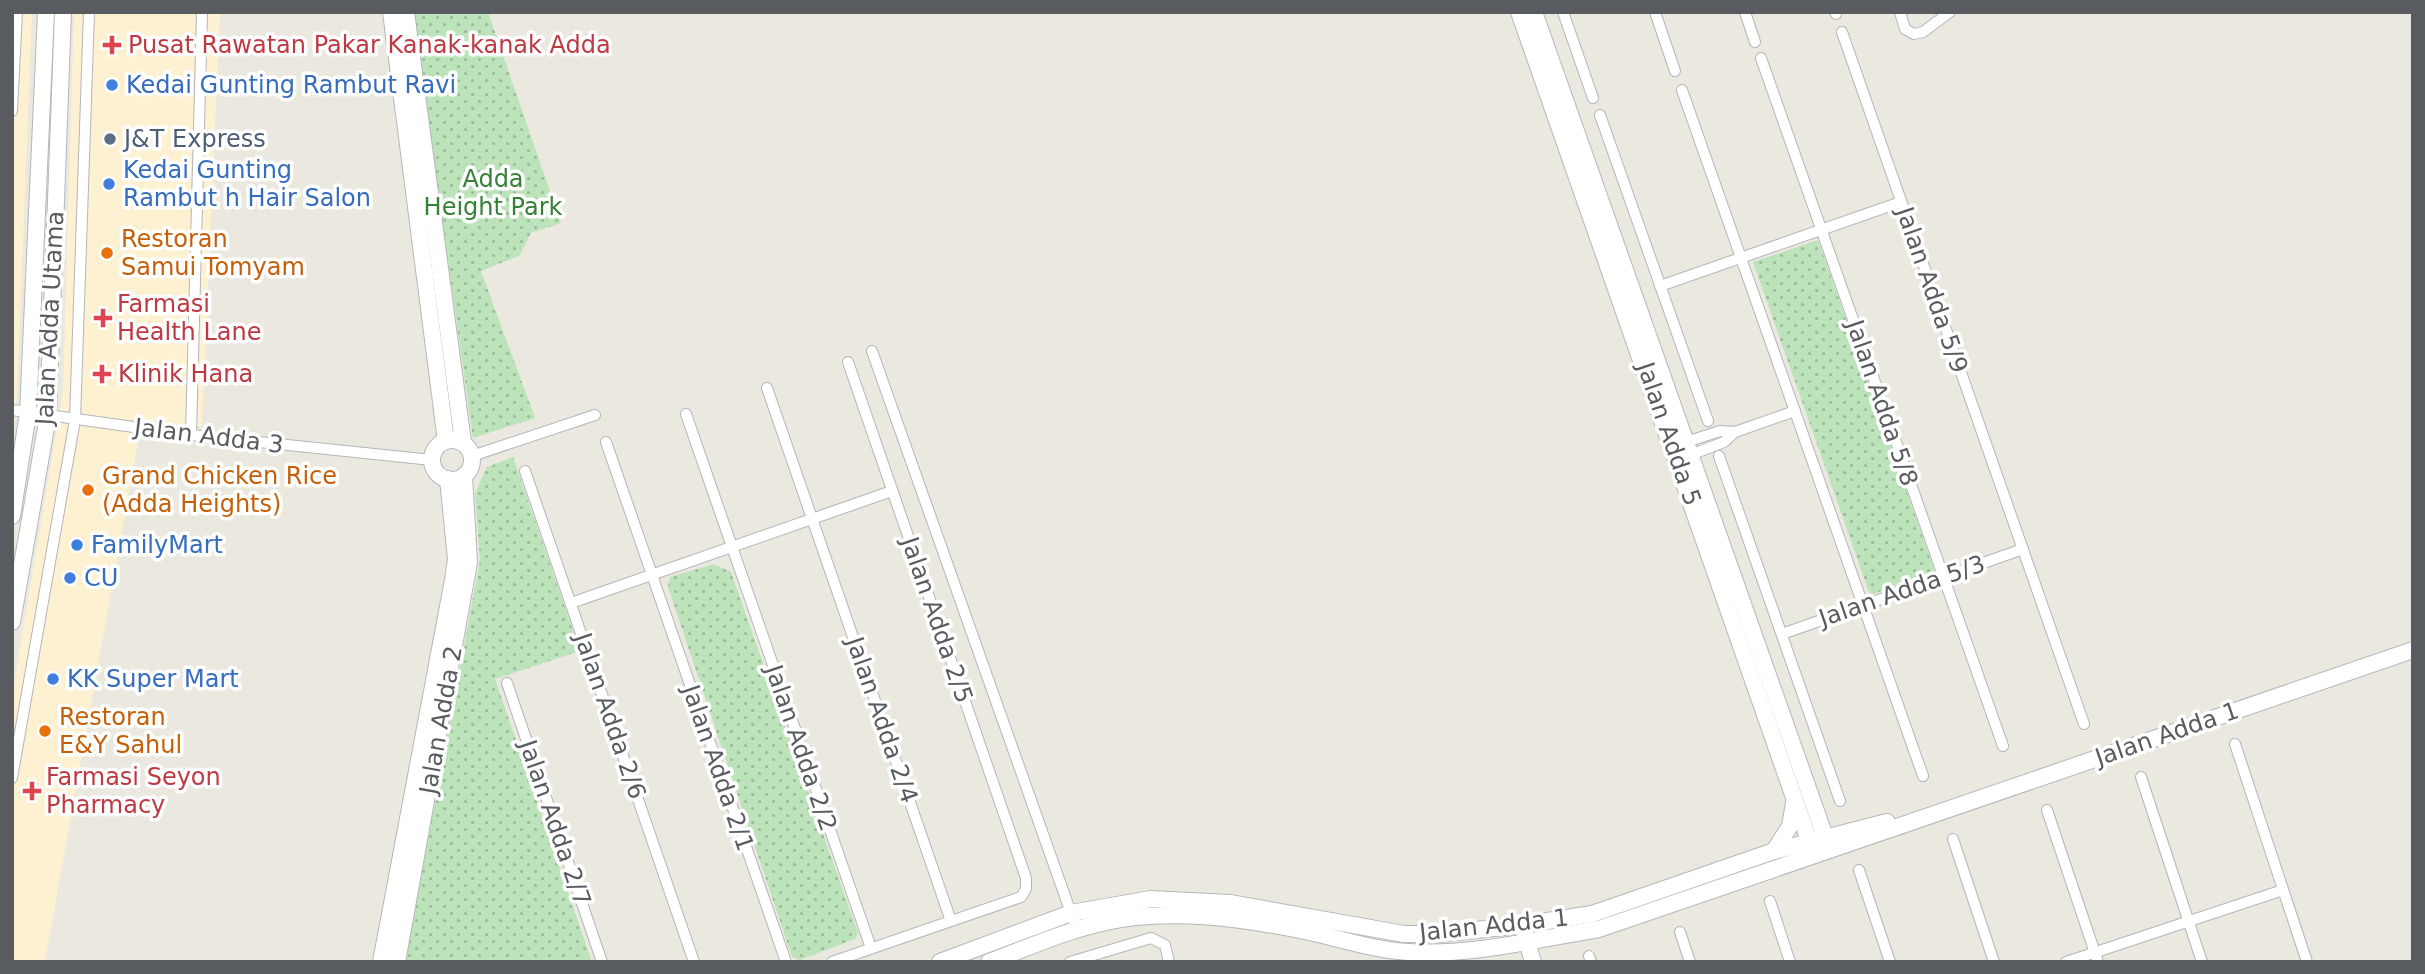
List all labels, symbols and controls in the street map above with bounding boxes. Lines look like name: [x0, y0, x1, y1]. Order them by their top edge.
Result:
place label: Pusat Rawatan Pakar Kanak-kanak Adda: [128, 31, 611, 59]
marker: Pusat Rawatan Pakar Kanak-kanak Adda: [102, 35, 122, 55]
place label: Kedai Gunting Rambut Ravi: [126, 71, 456, 99]
marker: Kedai Gunting Rambut Ravi: [104, 77, 120, 93]
place label: J&T Express: [122, 125, 266, 153]
marker: J&T Express: [102, 131, 118, 147]
place label: Kedai Gunting Rambut h Hair Salon: [123, 156, 371, 212]
park label: Adda Height Park: [424, 165, 563, 221]
marker: Kedai Gunting Rambut h Hair Salon: [101, 176, 117, 192]
street label: Jalan Adda 5/9: [1890, 202, 1973, 377]
street label: Jalan Adda Utama: [30, 210, 70, 428]
place label: Restoran Samui Tomyam: [121, 225, 305, 281]
marker: Restoran Samui Tomyam: [99, 245, 115, 261]
place label: Farmasi Health Lane: [117, 290, 262, 346]
marker: Farmasi Health Lane: [95, 310, 111, 326]
street label: Jalan Adda 5/8: [1840, 315, 1923, 490]
street label: Jalan Adda 5: [1631, 357, 1707, 510]
place label: Klinik Hana: [118, 360, 253, 388]
marker: Klinik Hana: [92, 364, 112, 384]
street label: Jalan Adda 3: [131, 413, 285, 459]
place label: Grand Chicken Rice (Adda Heights): [102, 462, 337, 518]
marker: Grand Chicken Rice (Adda Heights): [80, 482, 96, 498]
place label: FamilyMart: [91, 531, 223, 559]
street label: Jalan Adda 2/5: [895, 532, 978, 707]
marker: FamilyMart: [69, 537, 85, 553]
street label: Jalan Adda 5/3: [1814, 550, 1989, 633]
place label: CU: [84, 564, 118, 592]
marker: CU: [62, 570, 78, 586]
street label: Jalan Adda 2/6: [568, 628, 651, 803]
street label: Jalan Adda 2/4: [840, 632, 923, 807]
street label: Jalan Adda 2: [414, 644, 468, 798]
street label: Jalan Adda 2/2: [759, 660, 842, 835]
place label: KK Super Mart: [67, 665, 239, 693]
marker: KK Super Mart: [45, 671, 61, 687]
street label: Jalan Adda 2/1: [676, 680, 759, 855]
street label: Jalan Adda 1: [2090, 696, 2243, 772]
place label: Restoran E&Y Sahul: [59, 703, 182, 759]
marker: Restoran E&Y Sahul: [37, 723, 53, 739]
street label: Jalan Adda 2/7: [513, 735, 596, 910]
place label: Farmasi Seyon Pharmacy: [46, 763, 221, 819]
marker: Farmasi Seyon Pharmacy: [24, 783, 40, 799]
street label: Jalan Adda 1: [1416, 903, 1570, 947]

